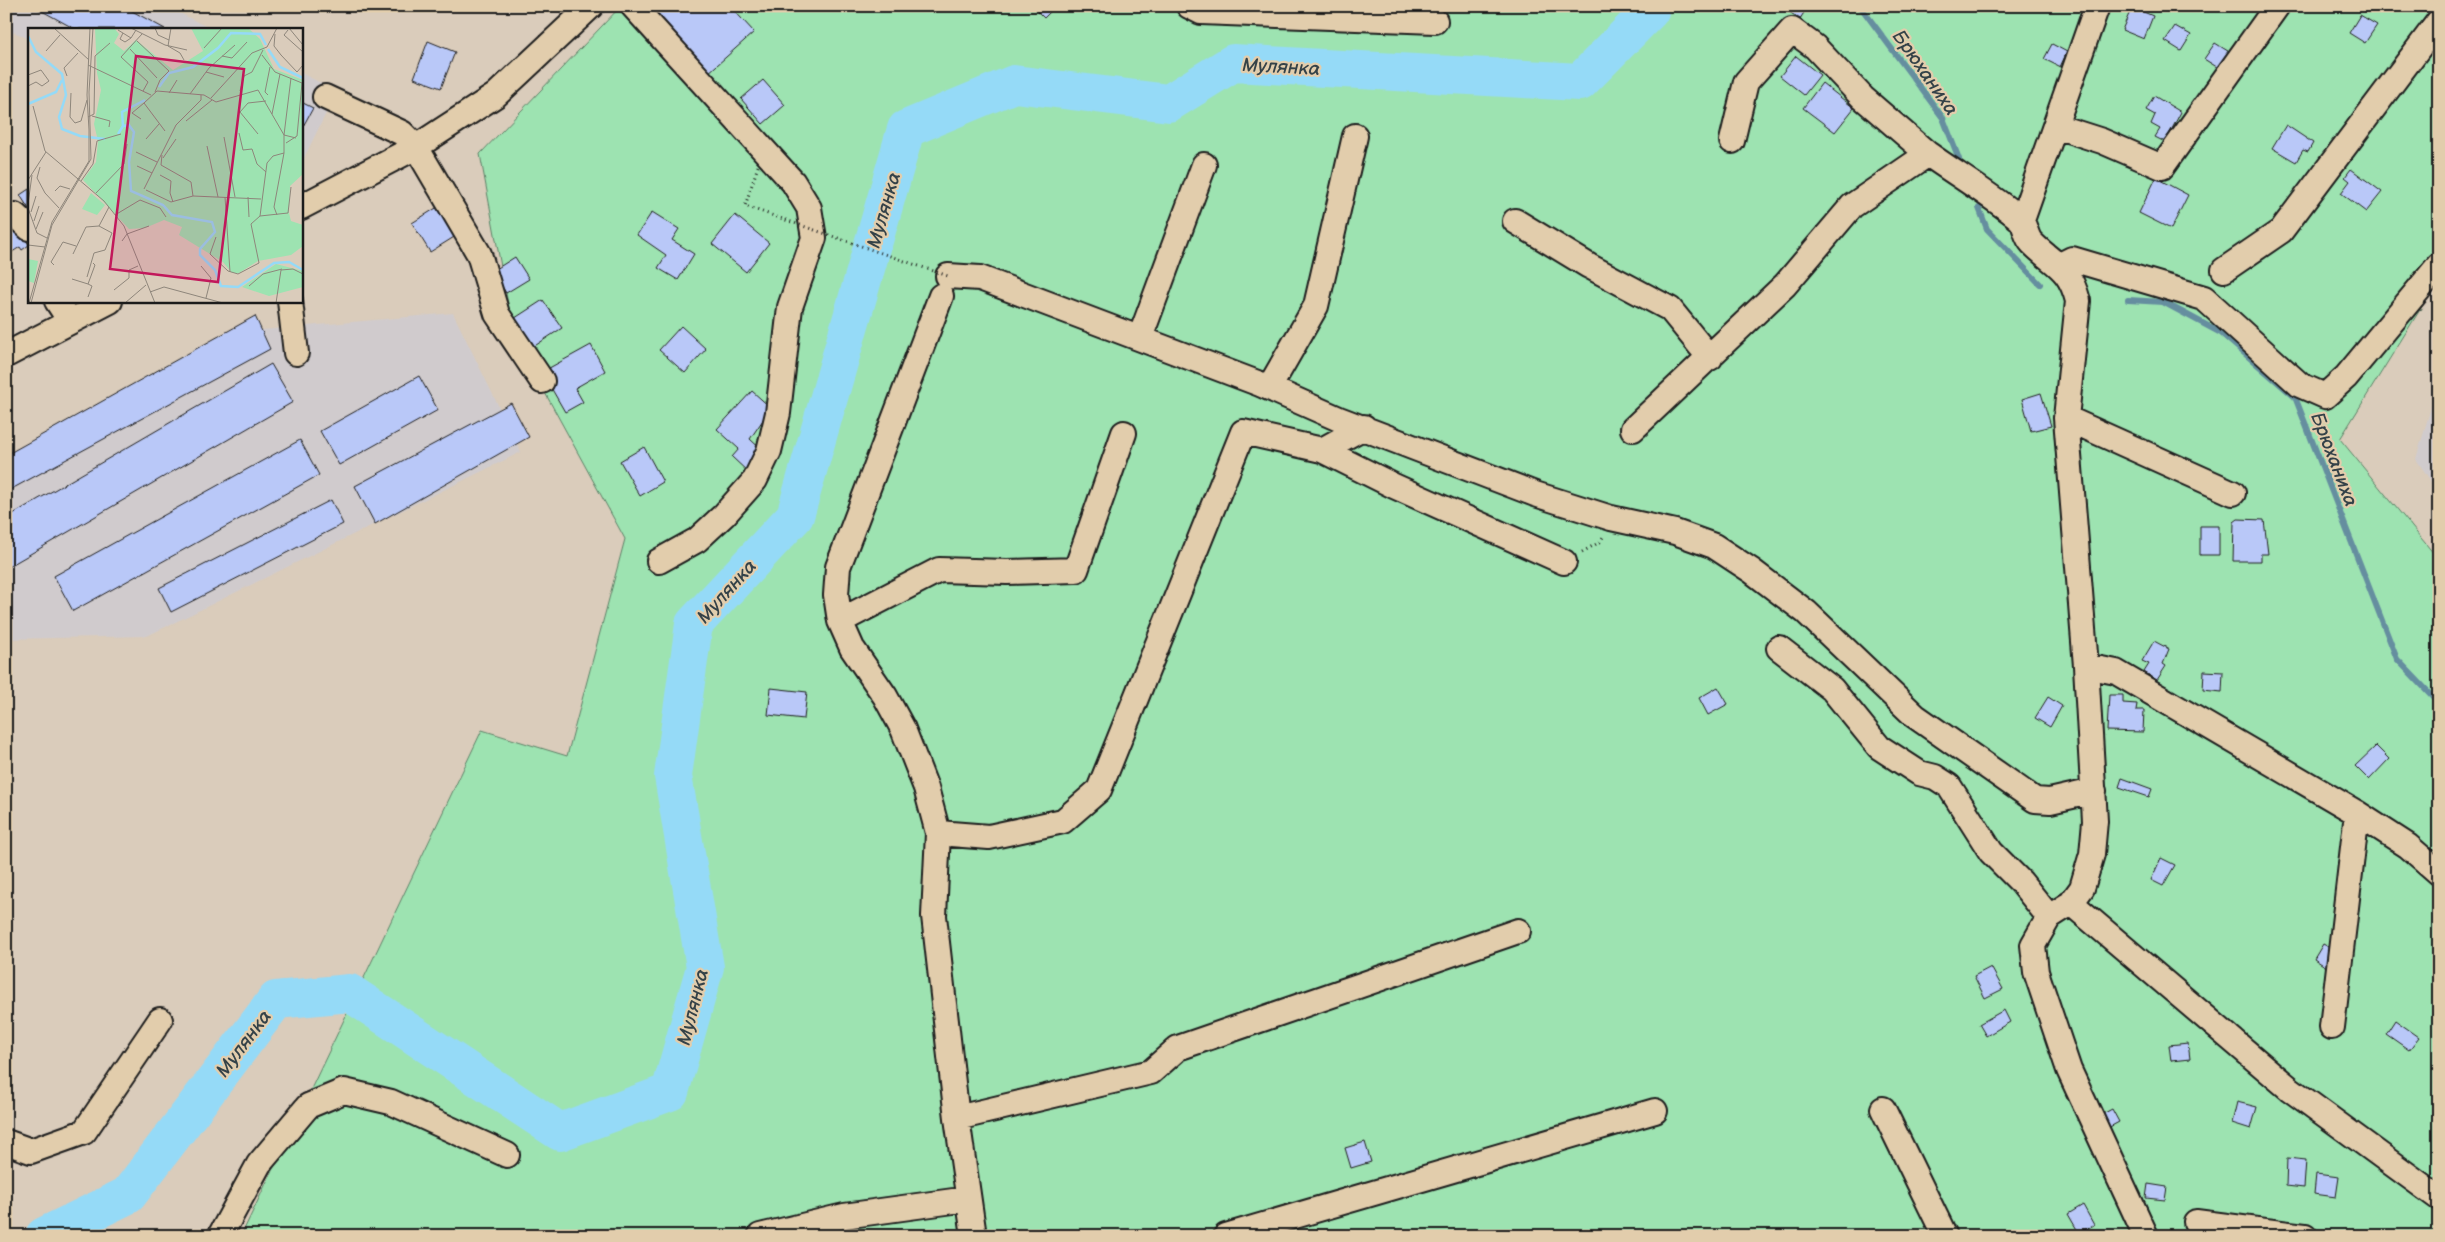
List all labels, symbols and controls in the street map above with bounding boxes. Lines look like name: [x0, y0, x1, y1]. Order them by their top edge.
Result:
water label: Брюханиха: [1887, 26, 1963, 120]
inset map: [28, 28, 302, 302]
water label: Мулянка: [1241, 54, 1321, 81]
water label: Мулянка: [863, 170, 906, 251]
water label: Брюханиха: [2305, 409, 2362, 510]
water label: Мулянка: [692, 555, 762, 629]
water label: Мулянка: [673, 967, 714, 1048]
water label: Мулянка: [212, 1006, 277, 1082]

